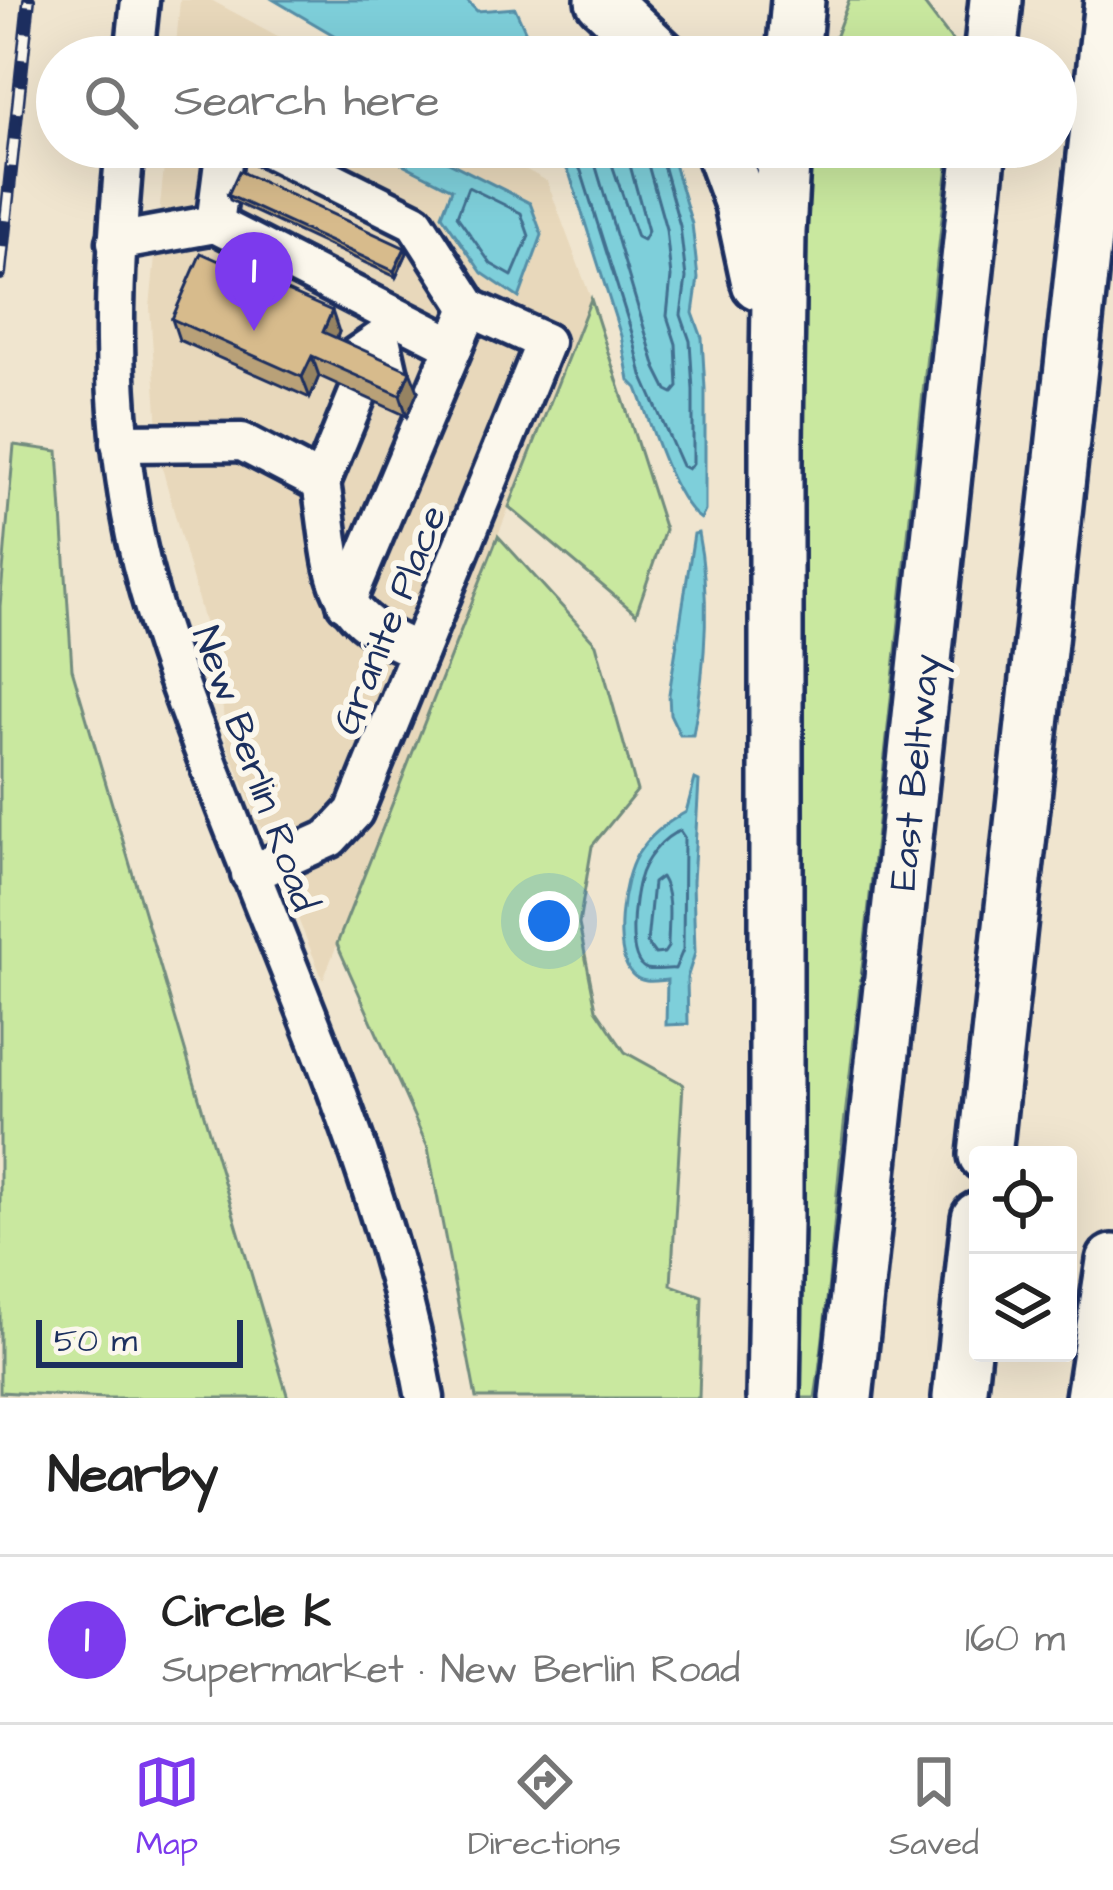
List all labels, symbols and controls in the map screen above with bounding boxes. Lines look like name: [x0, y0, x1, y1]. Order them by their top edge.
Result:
search box: [36, 36, 1077, 168]
icon: search: [78, 69, 144, 135]
text: Search here: [174, 71, 440, 133]
pin: 1: [215, 232, 293, 331]
street label: Granite Place: [320, 497, 461, 743]
street label: New Berlin Road: [178, 619, 331, 919]
street label: East Beltway: [877, 651, 956, 893]
your location: [519, 891, 579, 951]
map controls: [969, 1146, 1077, 1362]
button: locate: [969, 1146, 1077, 1254]
button: layers: [969, 1254, 1077, 1362]
scale bar: [36, 1314, 243, 1367]
text: 50 m: [54, 1318, 137, 1364]
text: Nearby: [48, 1441, 218, 1512]
text: Circle K: [162, 1582, 331, 1644]
text: 1: [85, 1613, 90, 1667]
text: 160 m: [965, 1613, 1065, 1667]
text: Supermarket · New Berlin Road: [162, 1644, 740, 1698]
tab: Map: [134, 1749, 200, 1867]
tab: Directions: [468, 1749, 621, 1867]
tab: Saved: [889, 1749, 979, 1867]

